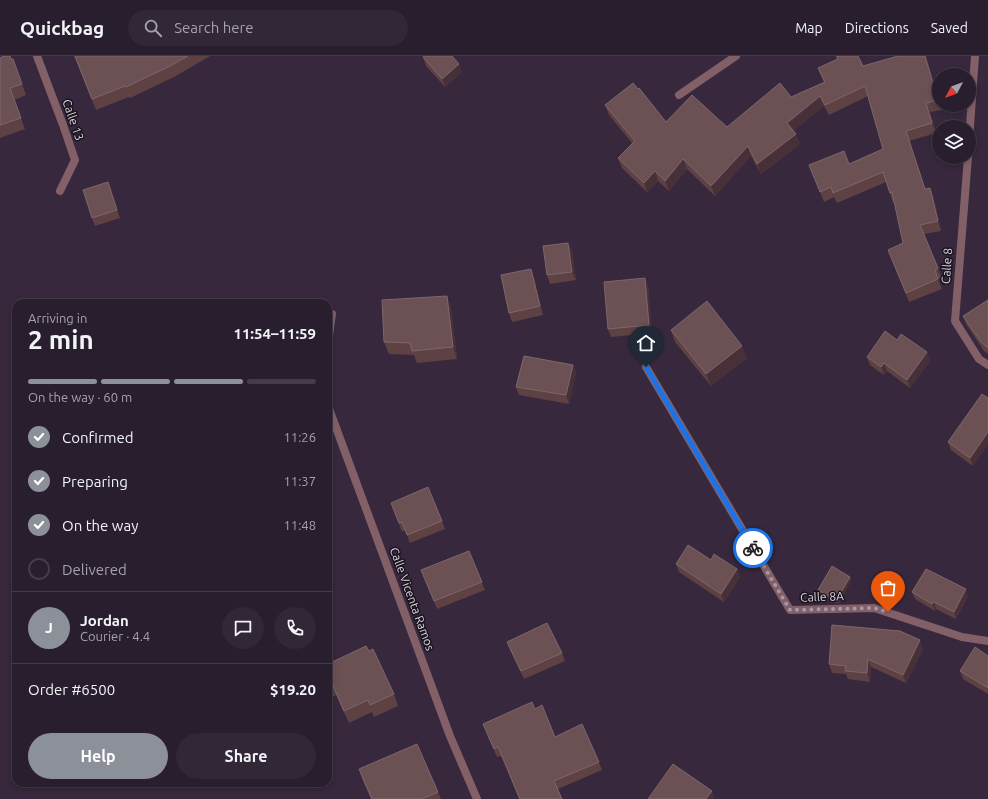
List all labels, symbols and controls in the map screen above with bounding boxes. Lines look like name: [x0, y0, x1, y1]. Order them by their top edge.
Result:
search box: [128, 10, 408, 46]
text: Quickbag: [20, 17, 104, 39]
icon: search: [142, 17, 164, 39]
text: Search here: [174, 19, 254, 36]
text: Map: [795, 20, 823, 36]
text: Directions: [845, 20, 909, 36]
text: Saved: [931, 20, 968, 36]
north arrow: [932, 68, 976, 112]
map controls: [932, 68, 976, 164]
street label: Calle 13: [60, 98, 87, 142]
button: layers: [932, 120, 976, 164]
street label: Calle 8: [939, 247, 954, 284]
text: Arriving in: [28, 311, 87, 325]
text: 2 min: [28, 325, 94, 354]
text: 11:54–11:59: [233, 325, 316, 342]
pin: [629, 326, 663, 367]
icon: home: [635, 332, 657, 354]
text: On the way · 60 m: [28, 390, 132, 404]
icon: check: [28, 426, 50, 448]
text: Confirmed: [62, 429, 134, 446]
text: 11:26: [283, 430, 316, 444]
icon: check: [28, 470, 50, 492]
text: Preparing: [62, 473, 128, 490]
text: 11:37: [283, 474, 316, 488]
icon: check: [28, 514, 50, 536]
text: On the way: [62, 517, 138, 534]
text: 11:48: [283, 518, 316, 532]
courier: [733, 528, 773, 568]
icon: bike: [742, 537, 764, 559]
street label: Calle Vicenta Ramos: [388, 545, 437, 652]
text: Delivered: [62, 561, 127, 578]
pin: [871, 571, 905, 612]
icon: bag: [877, 577, 899, 599]
street label: Calle 8A: [800, 589, 844, 604]
button: chat: [222, 607, 264, 649]
button: phone: [274, 607, 316, 649]
text: Jordan: [80, 612, 129, 629]
text: J: [45, 619, 53, 636]
text: Courier · 4.4: [80, 629, 150, 643]
text: Order #6500: [28, 681, 115, 698]
text: $19.20: [270, 681, 316, 698]
button: Help: [28, 733, 168, 779]
button: Share: [176, 733, 316, 779]

